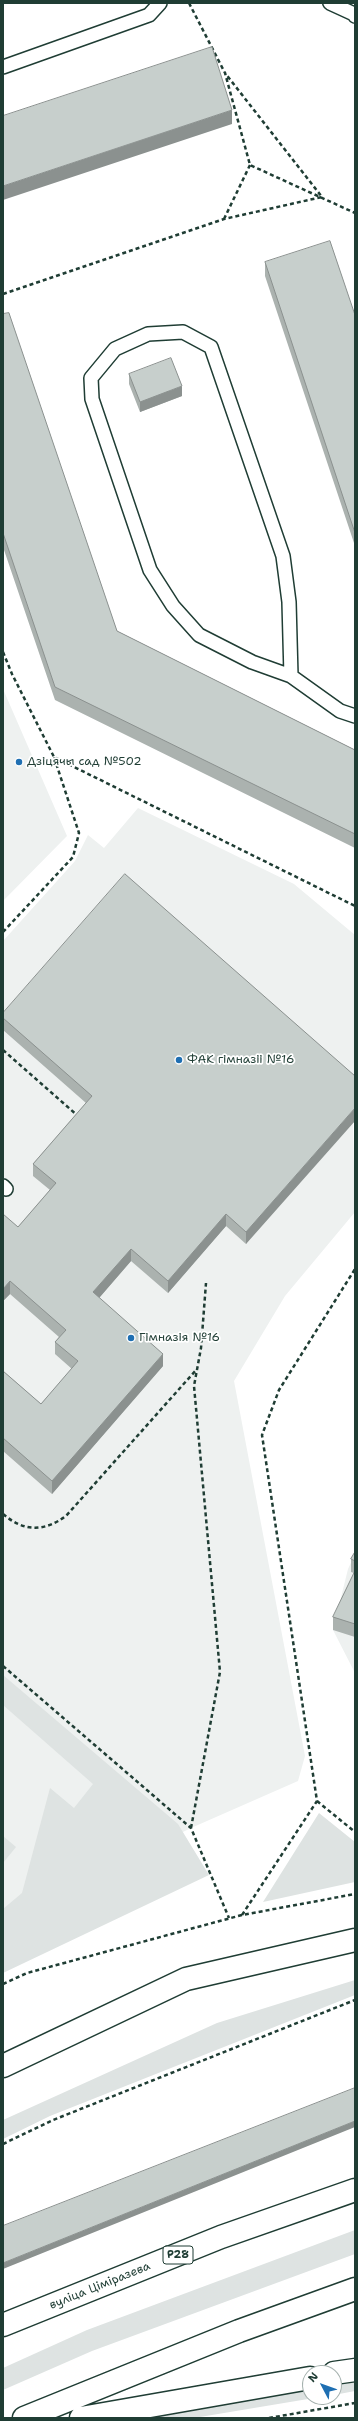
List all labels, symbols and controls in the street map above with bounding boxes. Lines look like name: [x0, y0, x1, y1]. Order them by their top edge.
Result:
place label: Дзіцячы сад №502: [27, 755, 142, 769]
marker: Дзіцячы сад №502: [14, 757, 24, 767]
place label: ФАК гімназіі №16: [187, 1053, 294, 1067]
marker: ФАК гімназіі №16: [174, 1055, 184, 1065]
place label: Гімназія №16: [139, 1331, 220, 1345]
marker: Гімназія №16: [126, 1333, 136, 1343]
road number: Р28: [163, 2246, 193, 2264]
street label: вуліца Ціміразева: [48, 2259, 152, 2313]
north arrow: [302, 2365, 342, 2405]
text: N: [305, 2369, 322, 2386]

